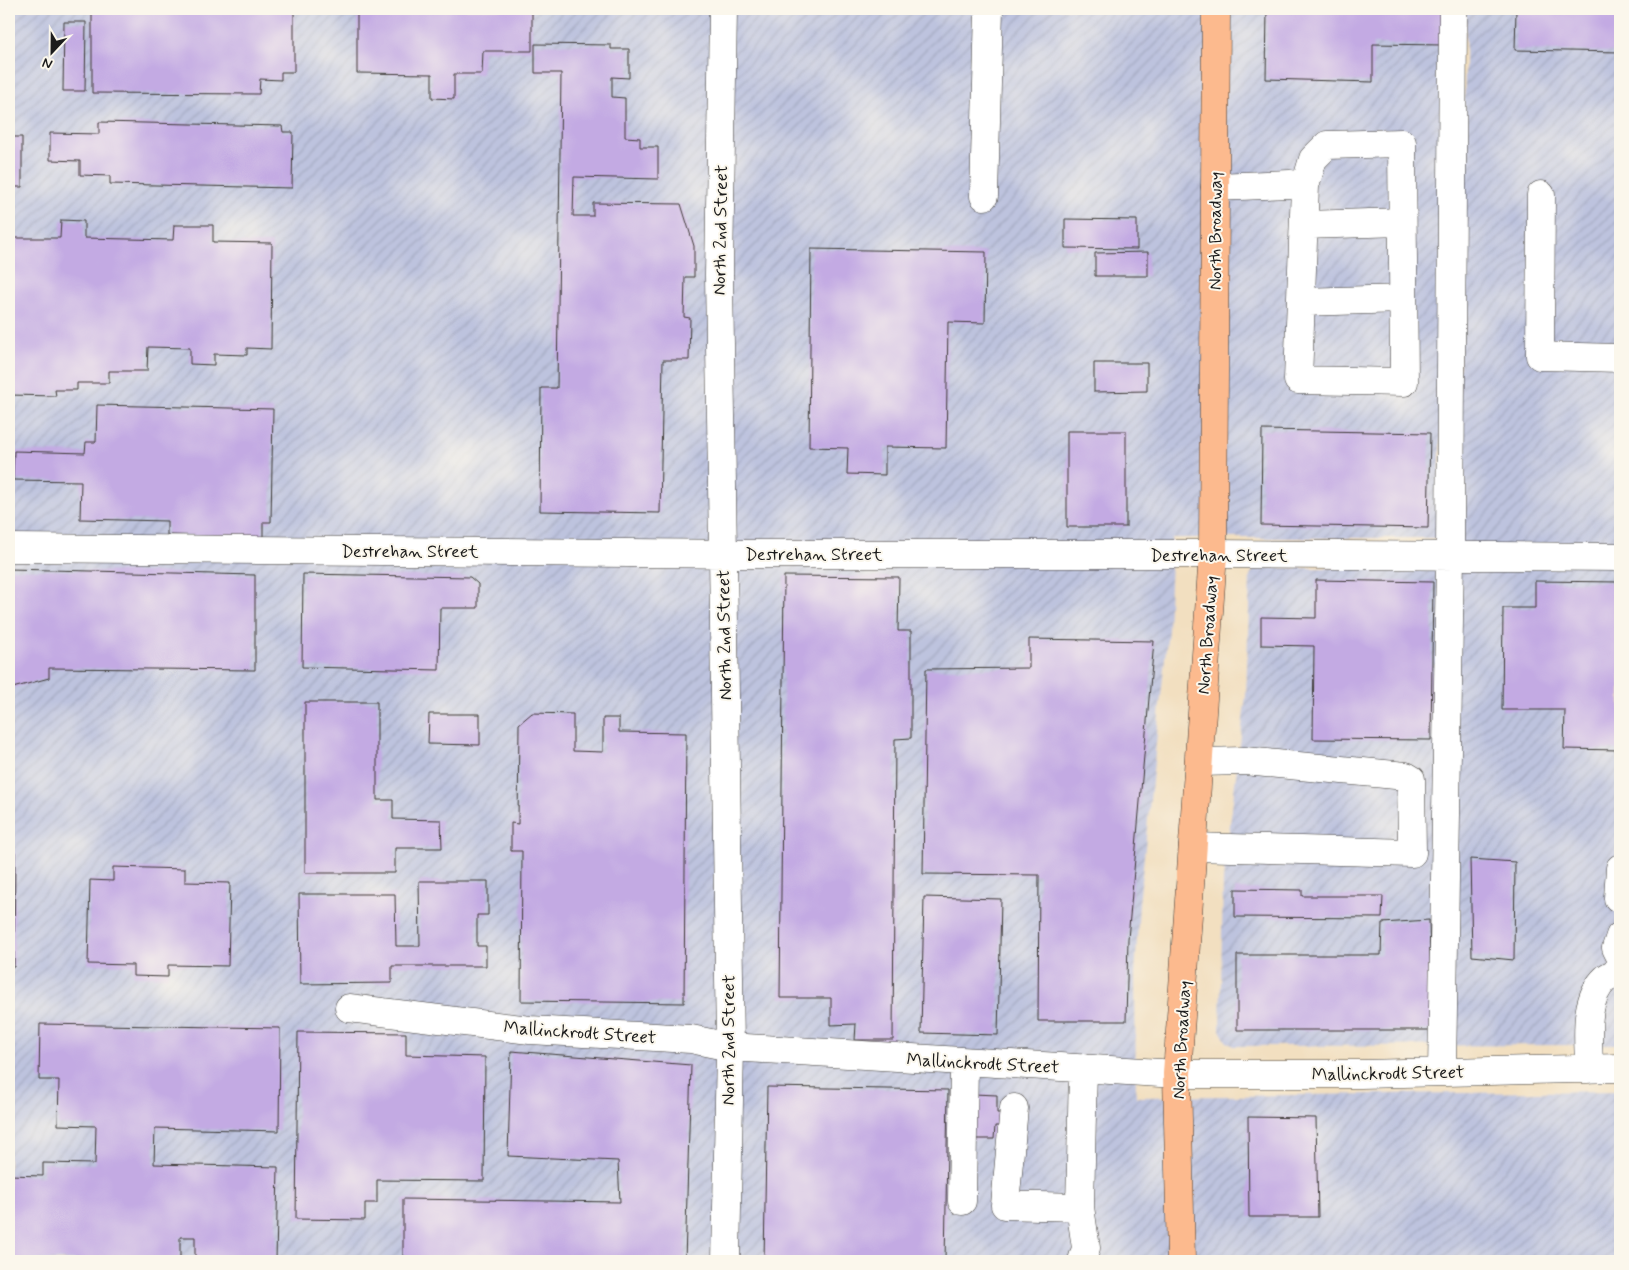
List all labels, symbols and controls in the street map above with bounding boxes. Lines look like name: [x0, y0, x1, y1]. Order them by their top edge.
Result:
north arrow: [28, 28, 78, 78]
text: N: [40, 53, 55, 73]
street label: North 2nd Street: [708, 164, 734, 296]
street label: North Broadway: [1204, 172, 1228, 290]
street label: Destrehan Street: [341, 540, 479, 564]
street label: Destrehan Street: [745, 543, 883, 567]
street label: Destrehan Street: [1150, 544, 1288, 568]
street label: North 2nd Street: [712, 569, 738, 701]
street label: North Broadway: [1192, 575, 1224, 695]
street label: North 2nd Street: [717, 975, 741, 1105]
street label: North Broadway: [1167, 980, 1197, 1100]
street label: Mallinckrodt Street: [503, 1016, 657, 1050]
street label: Mallinckrodt Street: [906, 1048, 1060, 1080]
street label: Mallinckrodt Street: [1311, 1061, 1465, 1087]

